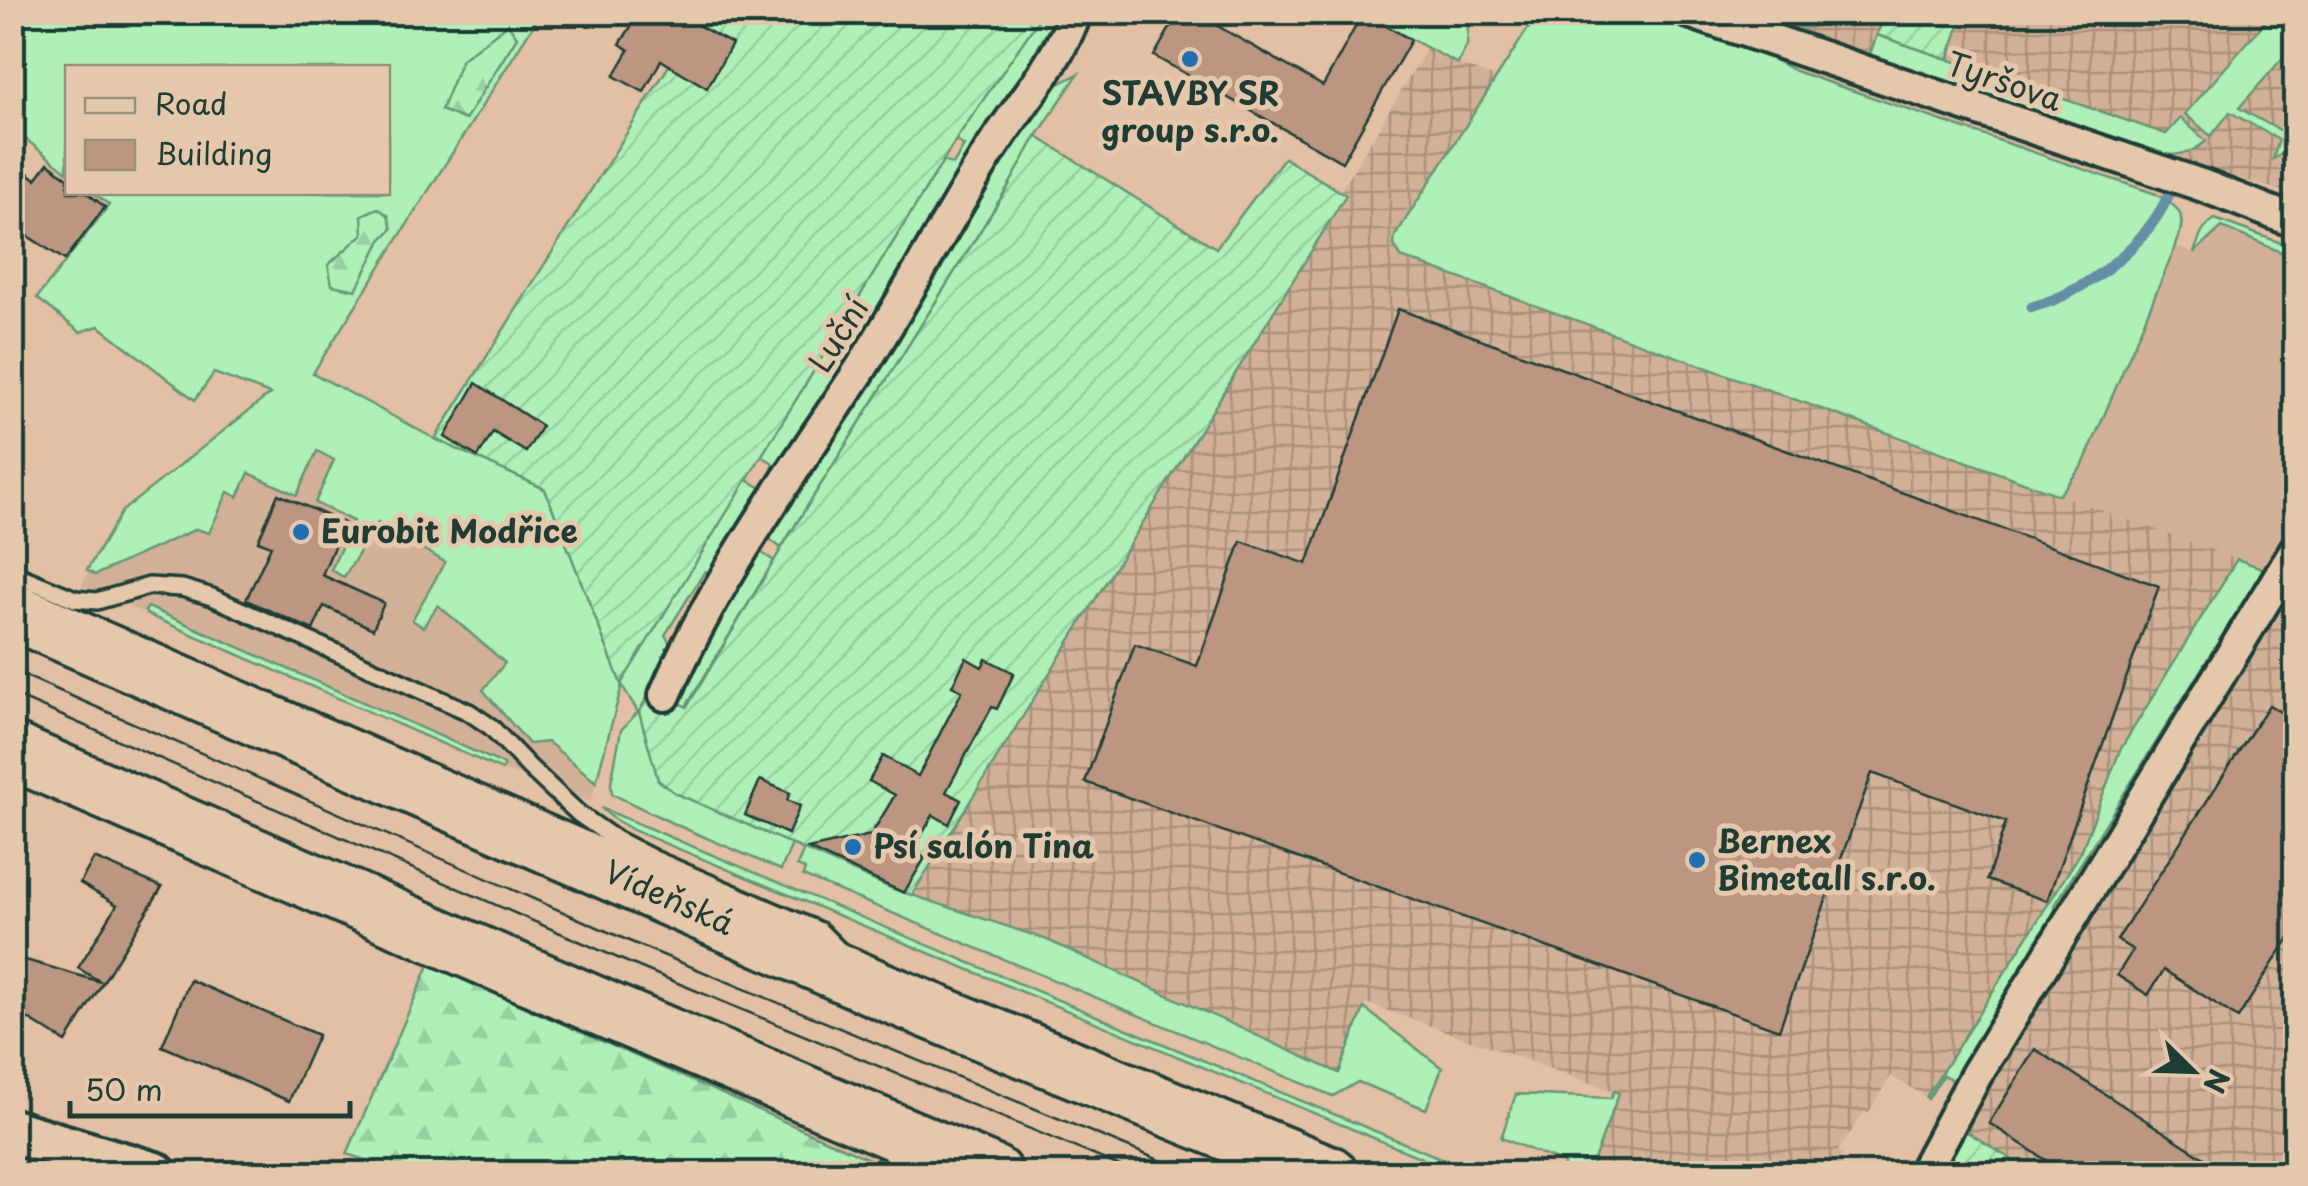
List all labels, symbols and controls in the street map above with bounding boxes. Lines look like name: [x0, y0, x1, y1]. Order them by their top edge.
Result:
street label: Tyršova: [1940, 38, 2069, 122]
marker: STAVBY SR group s.r.o.: [1179, 48, 1201, 70]
legend: [65, 65, 390, 195]
place label: STAVBY SR group s.r.o.: [1101, 68, 1279, 153]
text: Road: [155, 80, 228, 125]
text: Building: [155, 130, 272, 175]
street label: Luční: [795, 286, 879, 381]
place label: Eurobit Modřice: [321, 506, 578, 554]
marker: Eurobit Modřice: [290, 521, 312, 543]
place label: Bernex Bimetall s.r.o.: [1717, 816, 1936, 901]
place label: Psí salón Tina: [873, 821, 1094, 869]
marker: Psí salón Tina: [842, 836, 864, 858]
street label: Vídeňská: [597, 846, 743, 946]
marker: Bernex Bimetall s.r.o.: [1686, 849, 1708, 871]
north arrow: [2143, 1021, 2243, 1121]
scale bar: [70, 1056, 350, 1118]
text: N: [2193, 1063, 2242, 1100]
text: 50 m: [85, 1066, 163, 1111]

